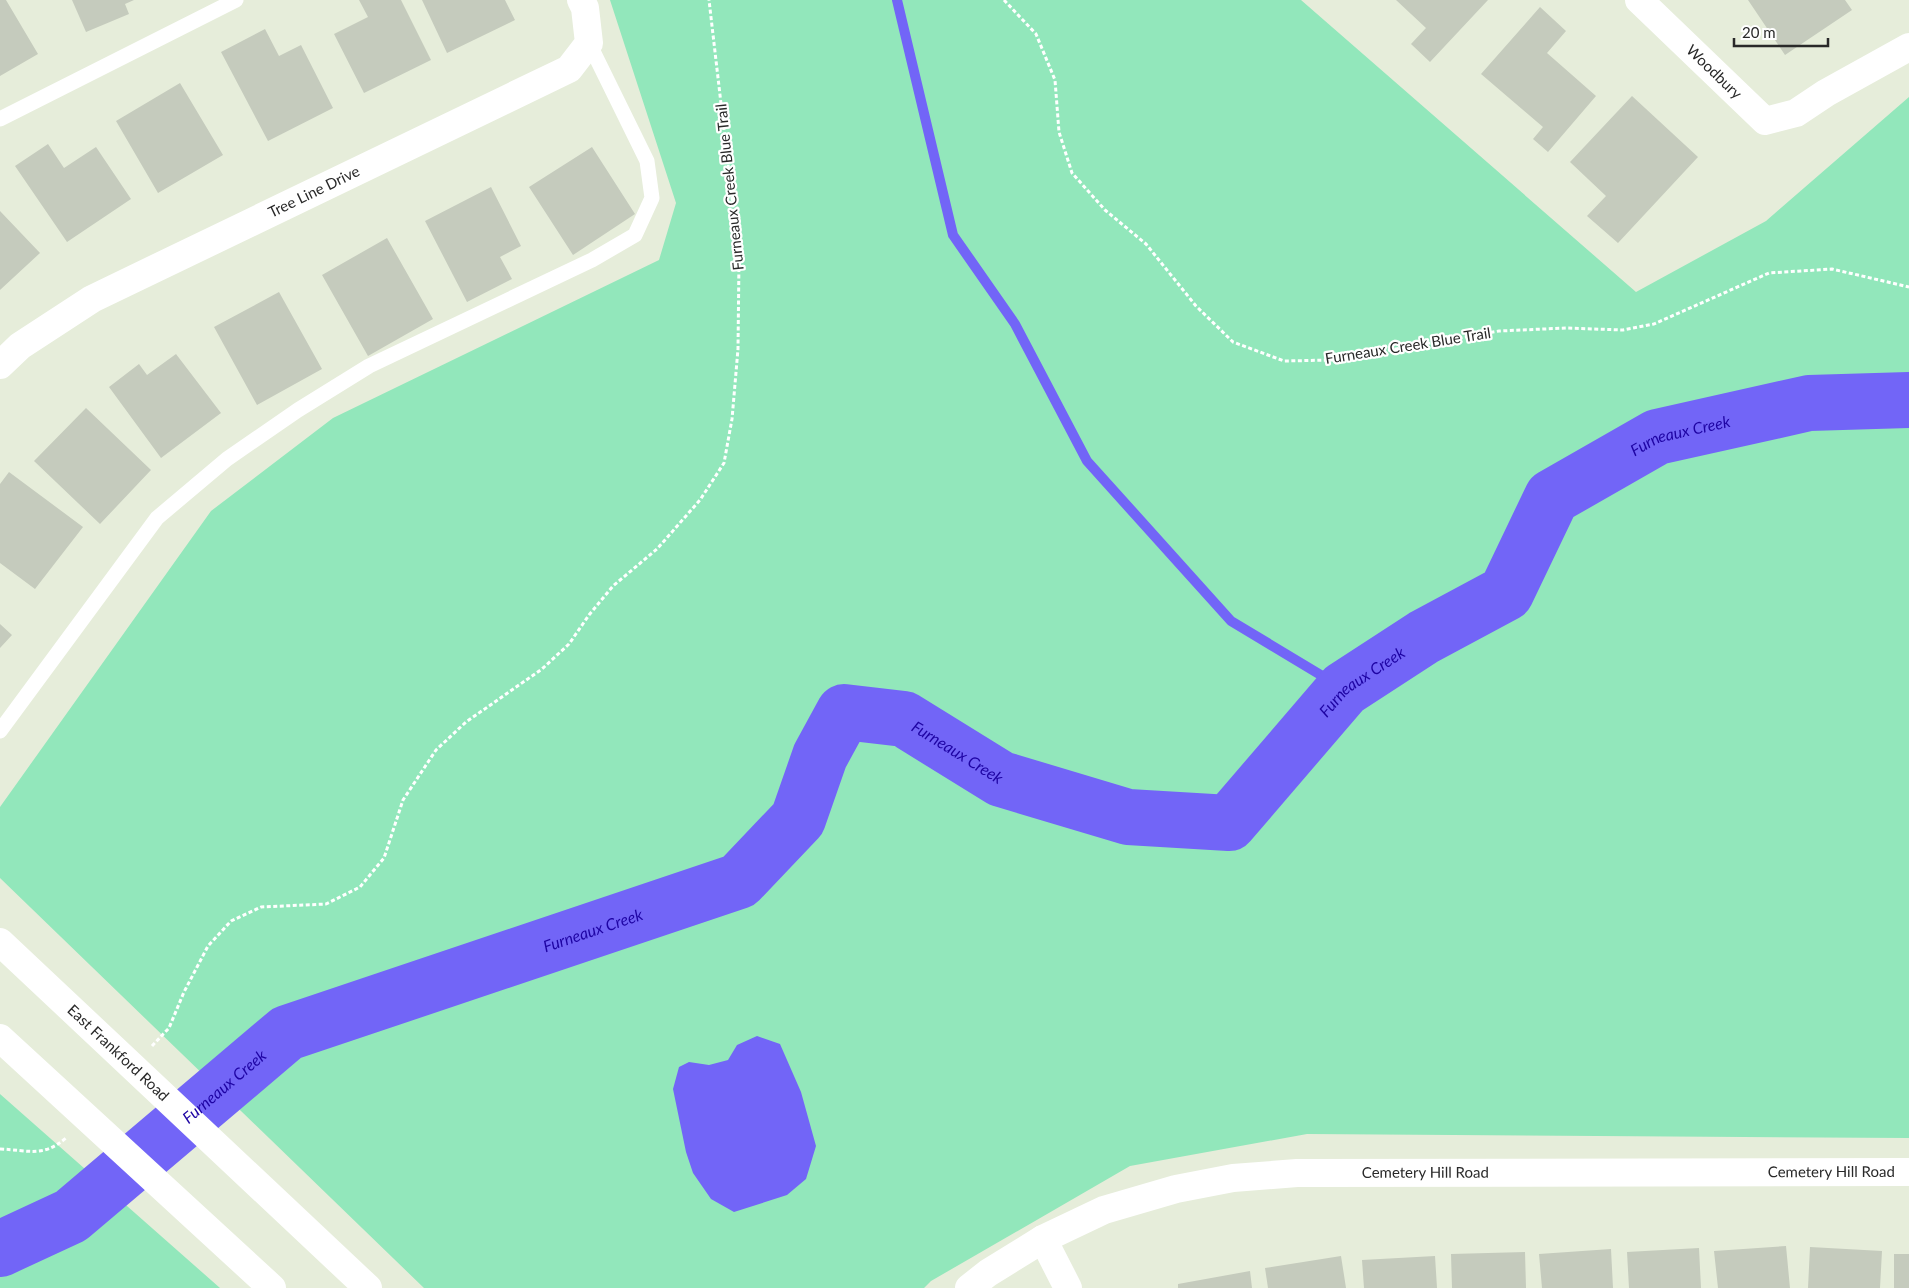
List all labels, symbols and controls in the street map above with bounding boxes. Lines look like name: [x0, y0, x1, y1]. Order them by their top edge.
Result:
scale bar: [1734, 15, 1828, 47]
text: 20 m: [1742, 23, 1776, 41]
street label: Woodbury: [1683, 41, 1746, 102]
street label: Furneaux Creek Blue Trail: [711, 103, 747, 271]
street label: Tree Line Drive: [265, 161, 362, 221]
street label: Furneaux Creek Blue Trail: [1324, 323, 1492, 367]
water label: Furneaux Creek: [1627, 411, 1732, 459]
water label: Furneaux Creek: [1315, 642, 1408, 720]
water label: Furneaux Creek: [909, 716, 1007, 787]
water label: Furneaux Creek: [540, 904, 645, 955]
street label: East Frankford Road: [64, 1000, 173, 1104]
water label: Furneaux Creek: [178, 1045, 270, 1127]
street label: Cemetery Hill Road: [1768, 1162, 1895, 1180]
street label: Cemetery Hill Road: [1362, 1163, 1489, 1181]

